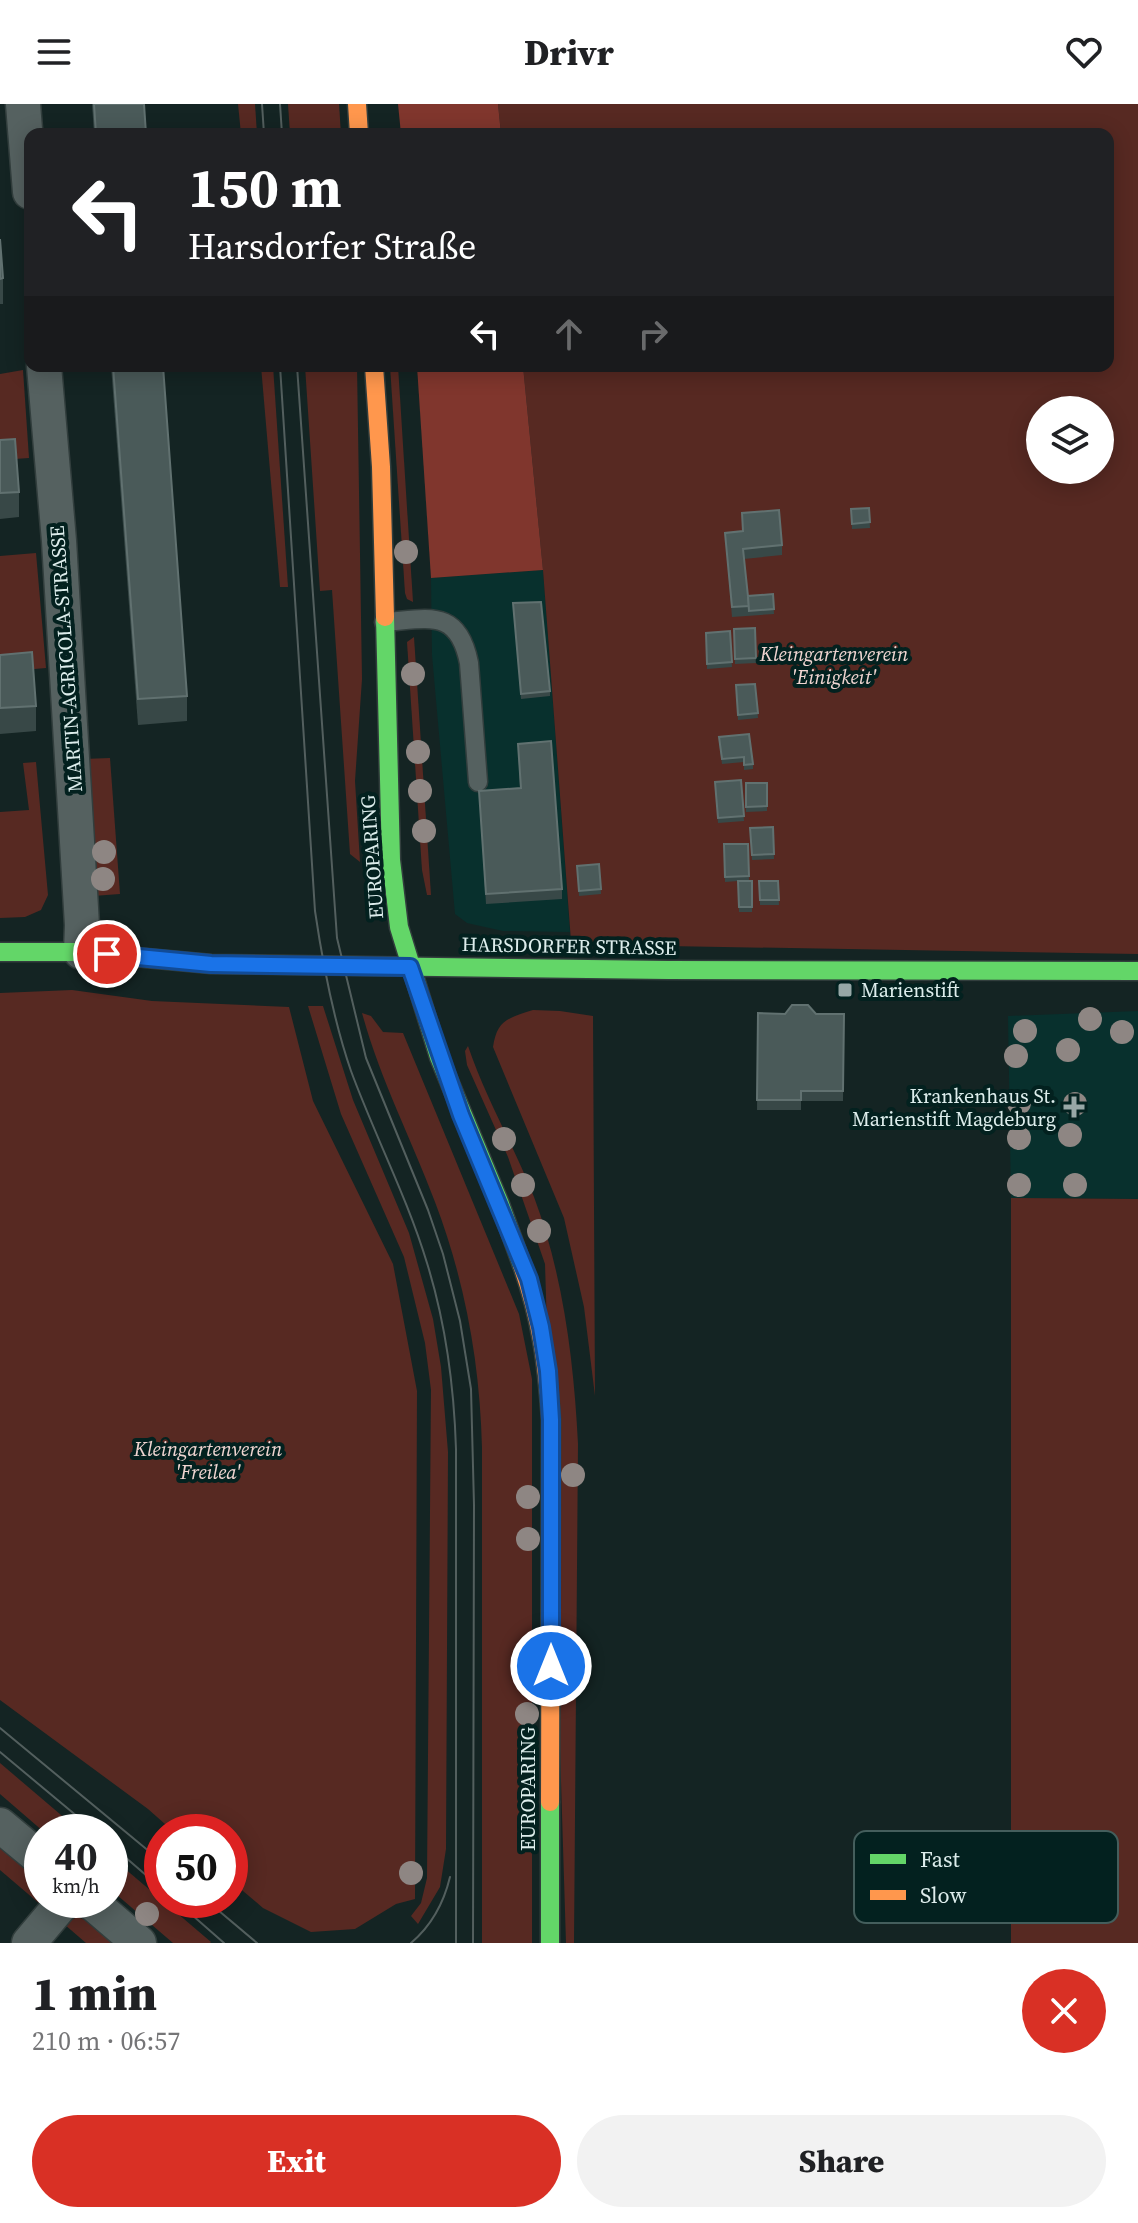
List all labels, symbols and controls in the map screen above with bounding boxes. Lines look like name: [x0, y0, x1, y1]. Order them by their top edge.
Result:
text: Drivr: [524, 28, 614, 77]
icon: menu: [32, 30, 76, 74]
icon: heart: [1062, 30, 1106, 74]
text: 150 m: [188, 149, 342, 226]
icon: left: [56, 160, 160, 264]
text: Harsdorfer Straße: [188, 222, 476, 271]
icon: left: [463, 312, 507, 356]
icon: ahead: [547, 312, 591, 356]
icon: right: [631, 312, 675, 356]
map controls: [1026, 396, 1114, 484]
button: layers: [1026, 396, 1114, 484]
street label: MARTIN-AGRICOLA-STRASSE: [43, 525, 89, 793]
park label: Kleingartenverein 'Einigkeit': [759, 640, 909, 691]
street label: EUROPARING: [354, 794, 390, 920]
pin: [73, 920, 141, 988]
street label: HARSDORFER STRASSE: [461, 930, 677, 962]
icon: arrive: [85, 932, 129, 976]
place label: Marienstift: [861, 976, 960, 1004]
marker: Marienstift: [836, 981, 854, 999]
place label: Krankenhaus St. Marienstift Magdeburg: [852, 1082, 1056, 1133]
marker: Krankenhaus St. Marienstift Magdeburg: [1063, 1096, 1085, 1118]
park label: Kleingartenverein 'Freilea': [133, 1435, 283, 1486]
position arrow: [509, 1624, 593, 1708]
street label: EUROPARING: [514, 1727, 542, 1851]
speed limit sign: 50: [144, 1814, 248, 1918]
text: 40: [54, 1829, 98, 1883]
legend: [854, 1831, 1118, 1923]
text: Fast: [920, 1844, 961, 1874]
text: km/h: [52, 1872, 100, 1900]
text: Slow: [920, 1880, 967, 1910]
text: 1 min: [32, 1960, 157, 2026]
button: close: [1022, 1969, 1106, 2053]
text: 210 m · 06:57: [32, 2023, 180, 2059]
button: Exit: [32, 2115, 561, 2207]
button: Share: [577, 2115, 1106, 2207]

